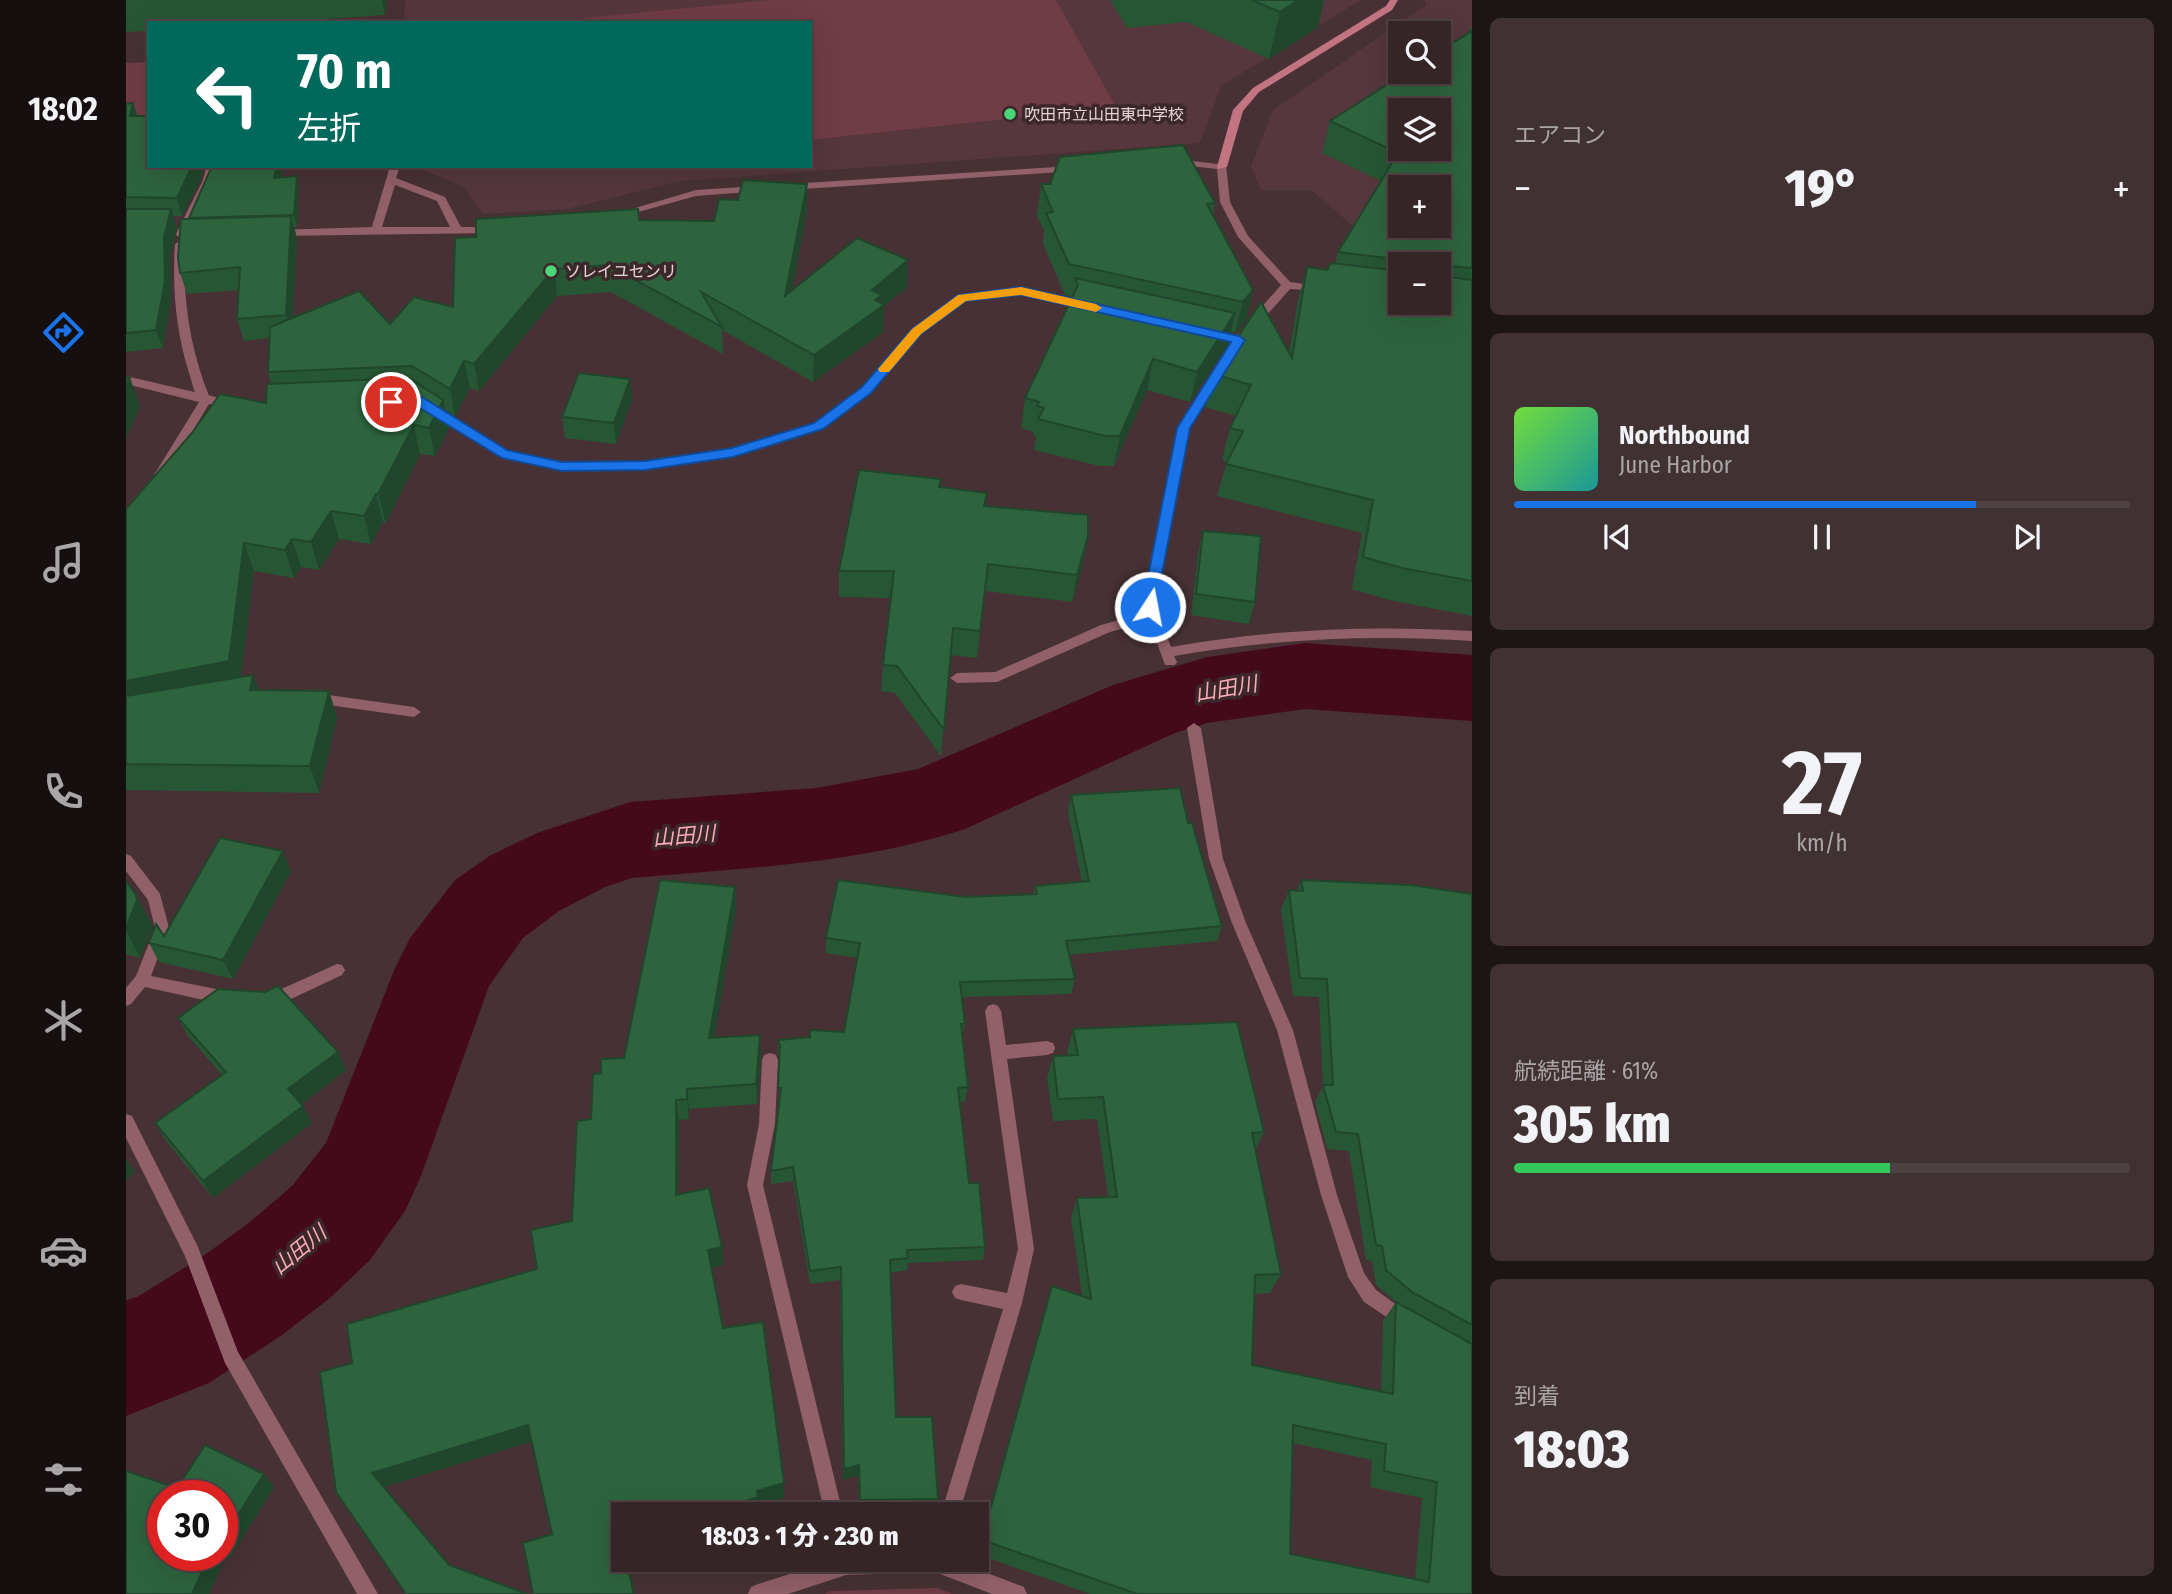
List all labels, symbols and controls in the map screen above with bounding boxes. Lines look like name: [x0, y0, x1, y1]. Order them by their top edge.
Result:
map controls: [1388, 21, 1451, 315]
button: search: [1388, 21, 1451, 84]
text: 70 m: [297, 42, 392, 101]
icon: left: [182, 49, 273, 140]
text: 18:02: [28, 90, 98, 128]
button: layers: [1388, 98, 1451, 161]
place label: 吹田市立山田東中学校: [1024, 105, 1184, 124]
marker: 吹田市立山田東中学校: [1002, 106, 1018, 122]
text: 左折: [297, 109, 361, 147]
text: エアコン: [1514, 121, 1606, 149]
text: 19°: [1785, 157, 1859, 220]
text: −: [1514, 166, 1531, 212]
text: +: [2113, 166, 2130, 212]
button: +: [1388, 175, 1451, 238]
button: −: [1388, 252, 1451, 315]
place label: ソレイユセンリ: [565, 262, 677, 281]
marker: ソレイユセンリ: [543, 263, 559, 279]
icon: directions: [39, 308, 88, 357]
pin: [361, 372, 421, 432]
icon: arrive: [372, 383, 410, 421]
text: Northbound: [1619, 420, 1750, 451]
text: June Harbor: [1619, 451, 1732, 479]
icon: previous: [1598, 518, 1636, 556]
icon: pause: [1803, 518, 1841, 556]
icon: next: [2008, 518, 2046, 556]
icon: music: [39, 538, 88, 587]
position arrow: [1113, 570, 1187, 644]
water label: 山田川: [1193, 670, 1261, 707]
text: 27: [1782, 729, 1862, 838]
icon: phone: [39, 767, 88, 816]
water label: 山田川: [651, 820, 719, 852]
text: km/h: [1796, 829, 1848, 857]
icon: climate: [39, 996, 88, 1045]
text: 航続距離 · 61%: [1514, 1057, 1658, 1085]
text: 305 km: [1514, 1093, 1671, 1156]
water label: 山田川: [266, 1219, 333, 1280]
icon: car: [39, 1226, 88, 1275]
text: 到着: [1514, 1382, 1560, 1410]
text: 18:03: [1514, 1418, 1630, 1481]
icon: filters: [39, 1455, 88, 1504]
speed limit sign: 30: [147, 1480, 238, 1571]
text: 18:03 · 1 分 · 230 m: [701, 1521, 899, 1552]

